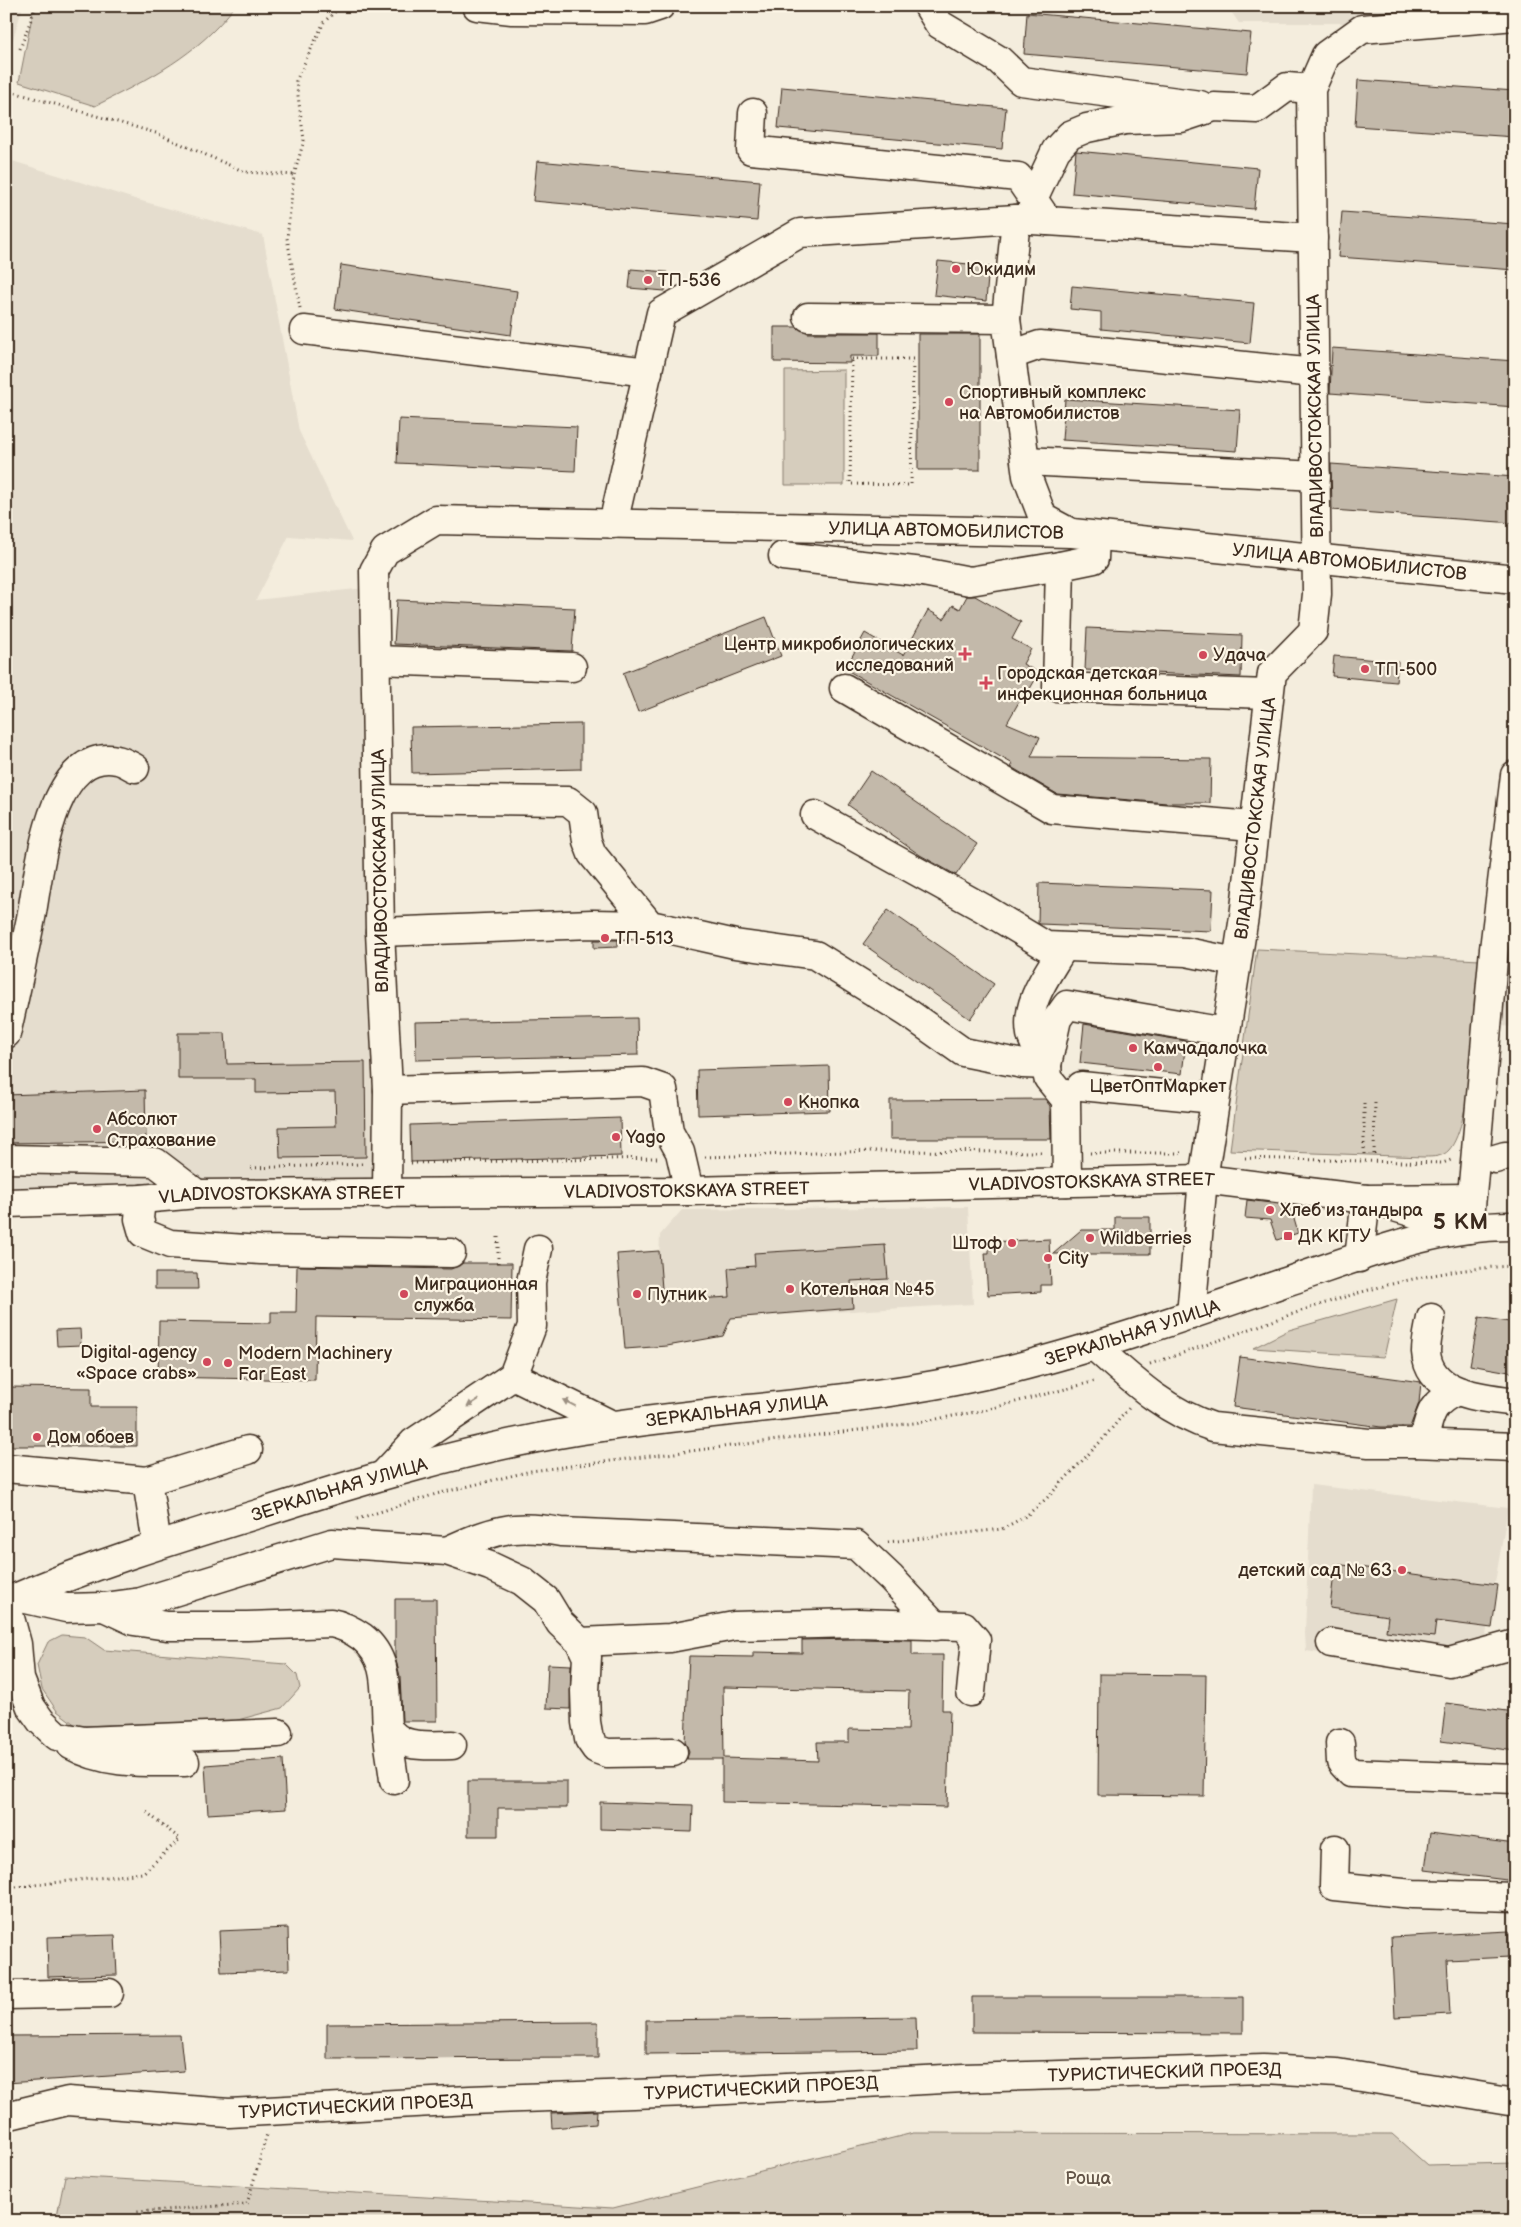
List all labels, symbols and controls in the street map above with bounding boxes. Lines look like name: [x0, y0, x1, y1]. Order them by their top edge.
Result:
place label: Юкидим: [966, 259, 1036, 280]
marker: Юкидим: [950, 263, 962, 275]
place label: ТП-536: [658, 270, 721, 291]
marker: ТП-536: [642, 274, 654, 286]
street label: ВЛАДИВОСТОКСКАЯ УЛИЦА: [1303, 294, 1328, 538]
place label: Спортивный комплекс на Автомобилистов: [959, 382, 1146, 424]
marker: Спортивный комплекс на Автомобилистов: [943, 396, 955, 408]
street label: УЛИЦА АВТОМОБИЛИСТОВ: [828, 518, 1064, 544]
street label: УЛИЦА АВТОМОБИЛИСТОВ: [1231, 540, 1468, 585]
place label: Центр микробиологических исследований: [724, 634, 954, 676]
place label: Удача: [1213, 645, 1267, 666]
marker: Центр микробиологических исследований: [958, 647, 972, 661]
marker: Удача: [1197, 649, 1209, 661]
place label: ТП-500: [1375, 659, 1437, 680]
place label: Городская детская инфекционная больница: [997, 663, 1208, 705]
marker: ТП-500: [1359, 663, 1371, 675]
marker: Городская детская инфекционная больница: [979, 676, 993, 690]
street label: ВЛАДИВОСТОКСКАЯ УЛИЦА: [1231, 696, 1280, 941]
street label: ВЛАДИВОСТОКСКАЯ УЛИЦА: [368, 749, 393, 993]
place label: ТП-513: [615, 928, 674, 949]
marker: ТП-513: [599, 932, 611, 944]
place label: Камчадалочка: [1143, 1038, 1268, 1059]
marker: Камчадалочка: [1127, 1042, 1139, 1054]
marker: ЦветОптМаркет: [1152, 1061, 1164, 1073]
place label: ЦветОптМаркет: [1089, 1076, 1227, 1097]
place label: Кнопка: [798, 1092, 860, 1113]
marker: Кнопка: [782, 1096, 794, 1108]
place label: Абсолют Страхование: [106, 1109, 216, 1151]
marker: Абсолют Страхование: [91, 1123, 103, 1135]
place label: Yago: [625, 1127, 666, 1148]
marker: Yago: [610, 1131, 622, 1143]
street label: VLADIVOSTOKSKAYA STREET: [968, 1169, 1216, 1195]
street label: VLADIVOSTOKSKAYA STREET: [564, 1178, 810, 1203]
street label: VLADIVOSTOKSKAYA STREET: [158, 1183, 405, 1208]
place label: Хлеб из тандыра: [1280, 1200, 1423, 1221]
marker: Хлеб из тандыра: [1264, 1204, 1276, 1216]
district label: 5 КМ: [1433, 1209, 1489, 1236]
place label: ДК КГТУ: [1298, 1226, 1371, 1247]
place label: Wildberries: [1100, 1228, 1192, 1249]
marker: ДК КГТУ: [1282, 1230, 1294, 1242]
marker: Wildberries: [1084, 1232, 1096, 1244]
place label: Штоф: [952, 1233, 1002, 1254]
marker: Штоф: [1006, 1237, 1018, 1249]
place label: City: [1058, 1248, 1090, 1269]
marker: City: [1042, 1252, 1054, 1264]
place label: Миграционная служба: [414, 1274, 538, 1316]
place label: Котельная №45: [800, 1279, 934, 1300]
marker: Котельная №45: [784, 1283, 796, 1295]
place label: Путник: [647, 1284, 707, 1305]
marker: Миграционная служба: [398, 1288, 410, 1300]
marker: Путник: [631, 1288, 643, 1300]
street label: ЗЕРКАЛЬНАЯ УЛИЦА: [1042, 1296, 1223, 1371]
place label: Digital-agency «Space crabs»: [76, 1342, 198, 1384]
place label: Modern Machinery Far East: [238, 1343, 393, 1385]
marker: Digital-agency «Space crabs»: [201, 1356, 213, 1368]
marker: Modern Machinery Far East: [222, 1357, 234, 1369]
street label: ЗЕРКАЛЬНАЯ УЛИЦА: [645, 1390, 829, 1432]
one-way arrow: [466, 1398, 480, 1408]
one-way arrow: [561, 1399, 576, 1407]
place label: Дом обоев: [47, 1427, 135, 1448]
marker: Дом обоев: [31, 1431, 43, 1443]
street label: ЗЕРКАЛЬНАЯ УЛИЦА: [249, 1454, 430, 1526]
place label: детский сад № 63: [1238, 1560, 1392, 1581]
marker: детский сад № 63: [1396, 1564, 1408, 1576]
street label: ТУРИСТИЧЕСКИЙ ПРОЕЗД: [1047, 2059, 1283, 2086]
street label: ТУРИСТИЧЕСКИЙ ПРОЕЗД: [644, 2072, 879, 2105]
street label: ТУРИСТИЧЕСКИЙ ПРОЕЗД: [238, 2090, 474, 2123]
park label: Роща: [1065, 2168, 1111, 2189]

